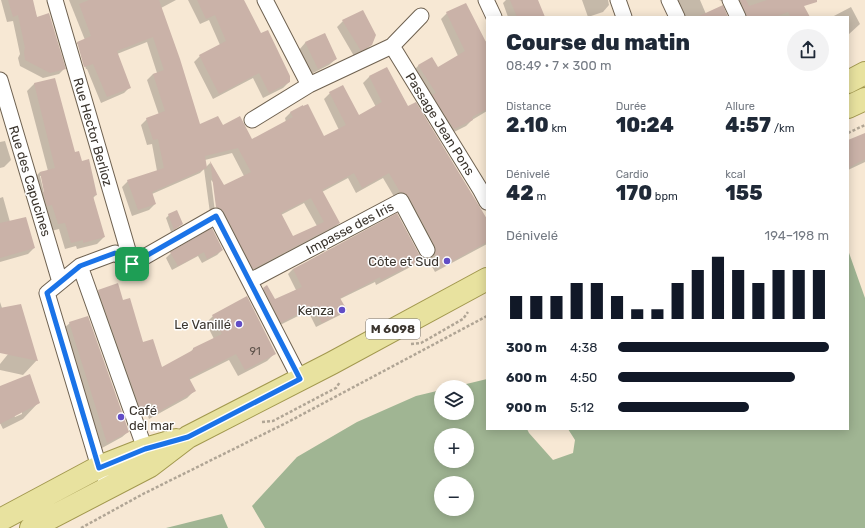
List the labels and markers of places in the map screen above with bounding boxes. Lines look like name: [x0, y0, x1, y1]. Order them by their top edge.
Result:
pin: [115, 247, 149, 281]
place label: Côte et Sud: [368, 254, 439, 269]
marker: Côte et Sud: [442, 256, 452, 266]
place label: Kenza: [298, 303, 334, 318]
marker: Kenza: [337, 305, 347, 315]
place label: Le Vanillé: [174, 317, 231, 332]
marker: Le Vanillé: [234, 319, 244, 329]
place label: Café del mar: [129, 403, 174, 433]
marker: Café del mar: [116, 412, 126, 422]

